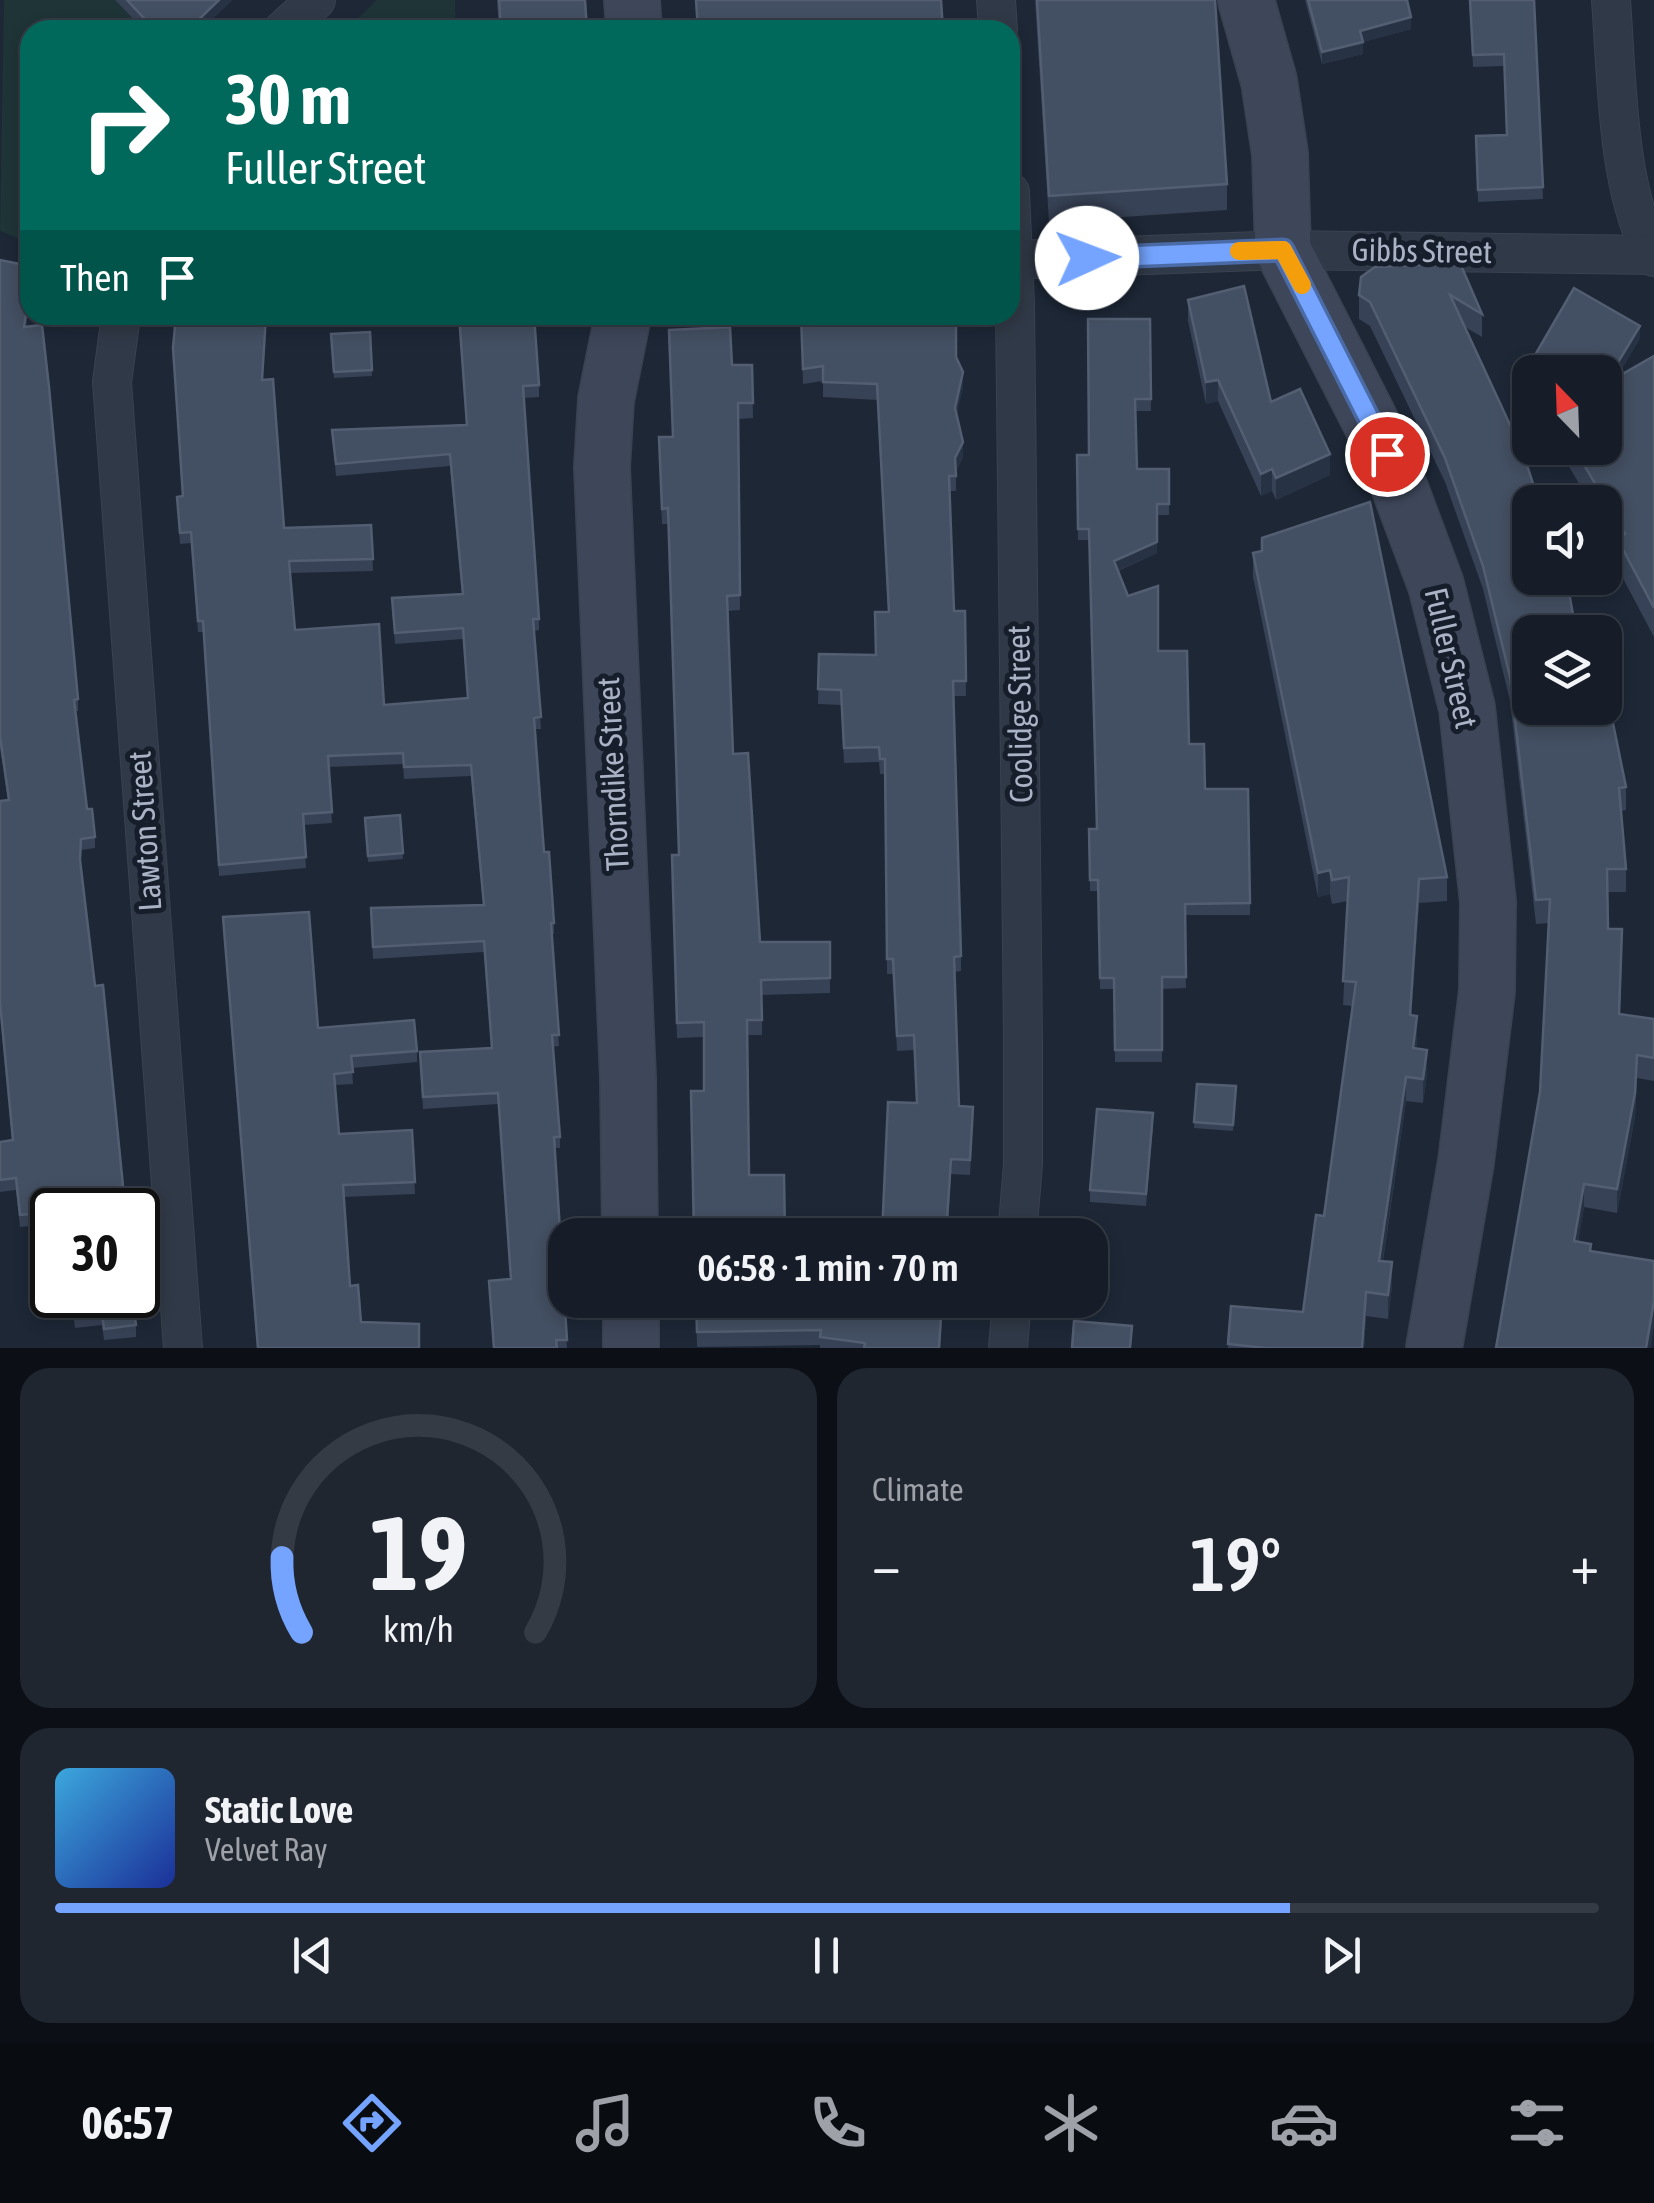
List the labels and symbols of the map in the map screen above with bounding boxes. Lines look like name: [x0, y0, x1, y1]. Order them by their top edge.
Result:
position arrow: [1035, 206, 1139, 310]
street label: Gibbs Street: [1351, 231, 1493, 270]
north arrow: [1512, 355, 1622, 465]
pin: [1345, 412, 1430, 497]
street label: Fuller Street: [1417, 584, 1486, 732]
street label: Coolidge Street: [999, 625, 1040, 803]
street label: Thorndike Street: [589, 676, 636, 872]
street label: Lawton Street: [120, 750, 169, 912]
speed limit sign: 30: [30, 1188, 160, 1318]

